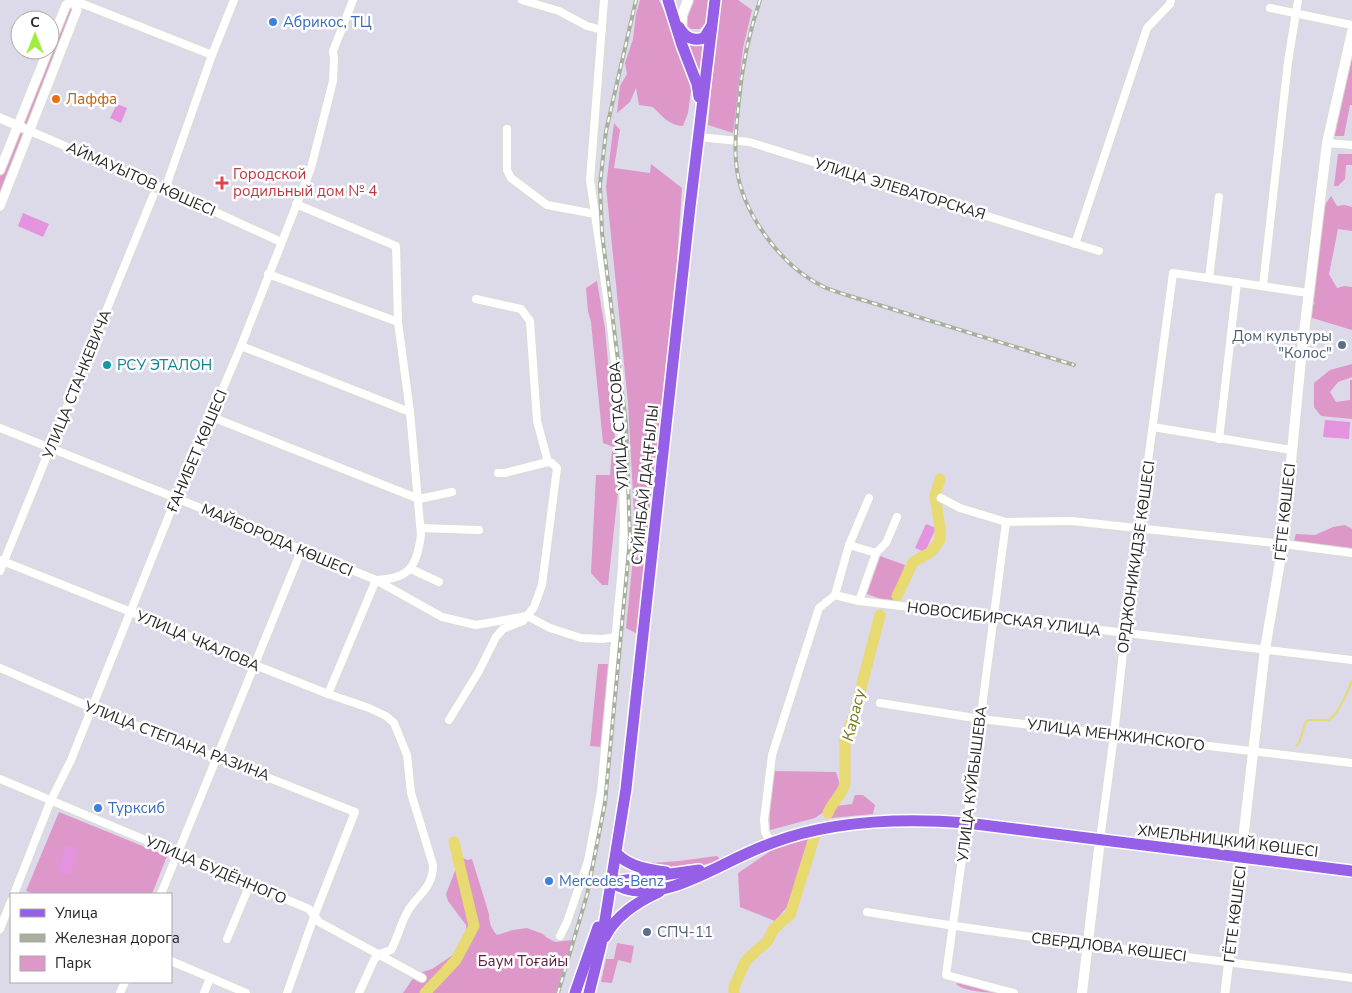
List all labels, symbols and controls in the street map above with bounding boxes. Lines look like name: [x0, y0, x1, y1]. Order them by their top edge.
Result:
north arrow: [10, 10, 60, 60]
place label: Абрикос, ТЦ: [283, 12, 372, 32]
text: С: [30, 13, 40, 32]
marker: Абрикос, ТЦ: [267, 16, 279, 28]
place label: Лаффа: [66, 89, 117, 109]
marker: Лаффа: [50, 93, 62, 105]
street label: АЙМАУЫТОВ КӨШЕСІ: [63, 137, 219, 221]
street label: УЛИЦА ЭЛЕВАТОРСКАЯ: [811, 153, 988, 225]
place label: Городской родильный дом № 4: [233, 164, 377, 201]
marker: Городской родильный дом № 4: [215, 176, 229, 190]
street label: УЛИЦА СТАНКЕВИЧА: [38, 306, 116, 463]
place label: Дом культуры "Колос": [1232, 326, 1332, 363]
marker: Дом культуры "Колос": [1336, 339, 1348, 351]
place label: РСУ ЭТАЛОН: [117, 355, 212, 375]
marker: РСУ ЭТАЛОН: [101, 359, 113, 371]
street label: УЛИЦА СТАСОВА: [605, 361, 634, 492]
street label: ҒАНИБЕТ КӨШЕСІ: [162, 387, 232, 515]
street label: СҮЙІНБАЙ ДАҢҒЫЛЫ: [627, 404, 663, 566]
street label: ОРДЖОНИКИДЗЕ КӨШЕСІ: [1113, 459, 1159, 655]
street label: ГЁТЕ КӨШЕСІ: [1270, 462, 1300, 562]
street label: МАЙБОРОДА КӨШЕСІ: [198, 499, 356, 581]
street label: НОВОСИБИРСКАЯ УЛИЦА: [906, 597, 1102, 641]
street label: УЛИЦА ЧКАЛОВА: [132, 606, 263, 676]
water label: Карасу: [837, 686, 871, 744]
street label: УЛИЦА СТЕПАНА РАЗИНА: [80, 696, 273, 786]
street label: УЛИЦА КУЙБЫШЕВА: [952, 705, 992, 864]
street label: УЛИЦА МЕНЖИНСКОГО: [1025, 714, 1206, 756]
place label: Турксиб: [108, 798, 165, 818]
marker: Турксиб: [92, 802, 104, 814]
street label: ХМЕЛЬНИЦКИЙ КӨШЕСІ: [1137, 820, 1319, 862]
street label: УЛИЦА БУДЁННОГО: [141, 831, 290, 909]
street label: ГЁТЕ КӨШЕСІ: [1219, 864, 1251, 964]
place label: Mercedes-Benz: [559, 871, 664, 891]
marker: Mercedes-Benz: [543, 875, 555, 887]
legend: [10, 893, 172, 983]
text: Улица: [54, 903, 98, 923]
place label: СПЧ-11: [657, 922, 713, 942]
marker: СПЧ-11: [641, 926, 653, 938]
text: Железная дорога: [55, 928, 180, 948]
street label: СВЕРДЛОВА КӨШЕСІ: [1030, 928, 1188, 966]
park label: Баум Тоғайы: [478, 951, 568, 971]
text: Парк: [55, 953, 91, 973]

